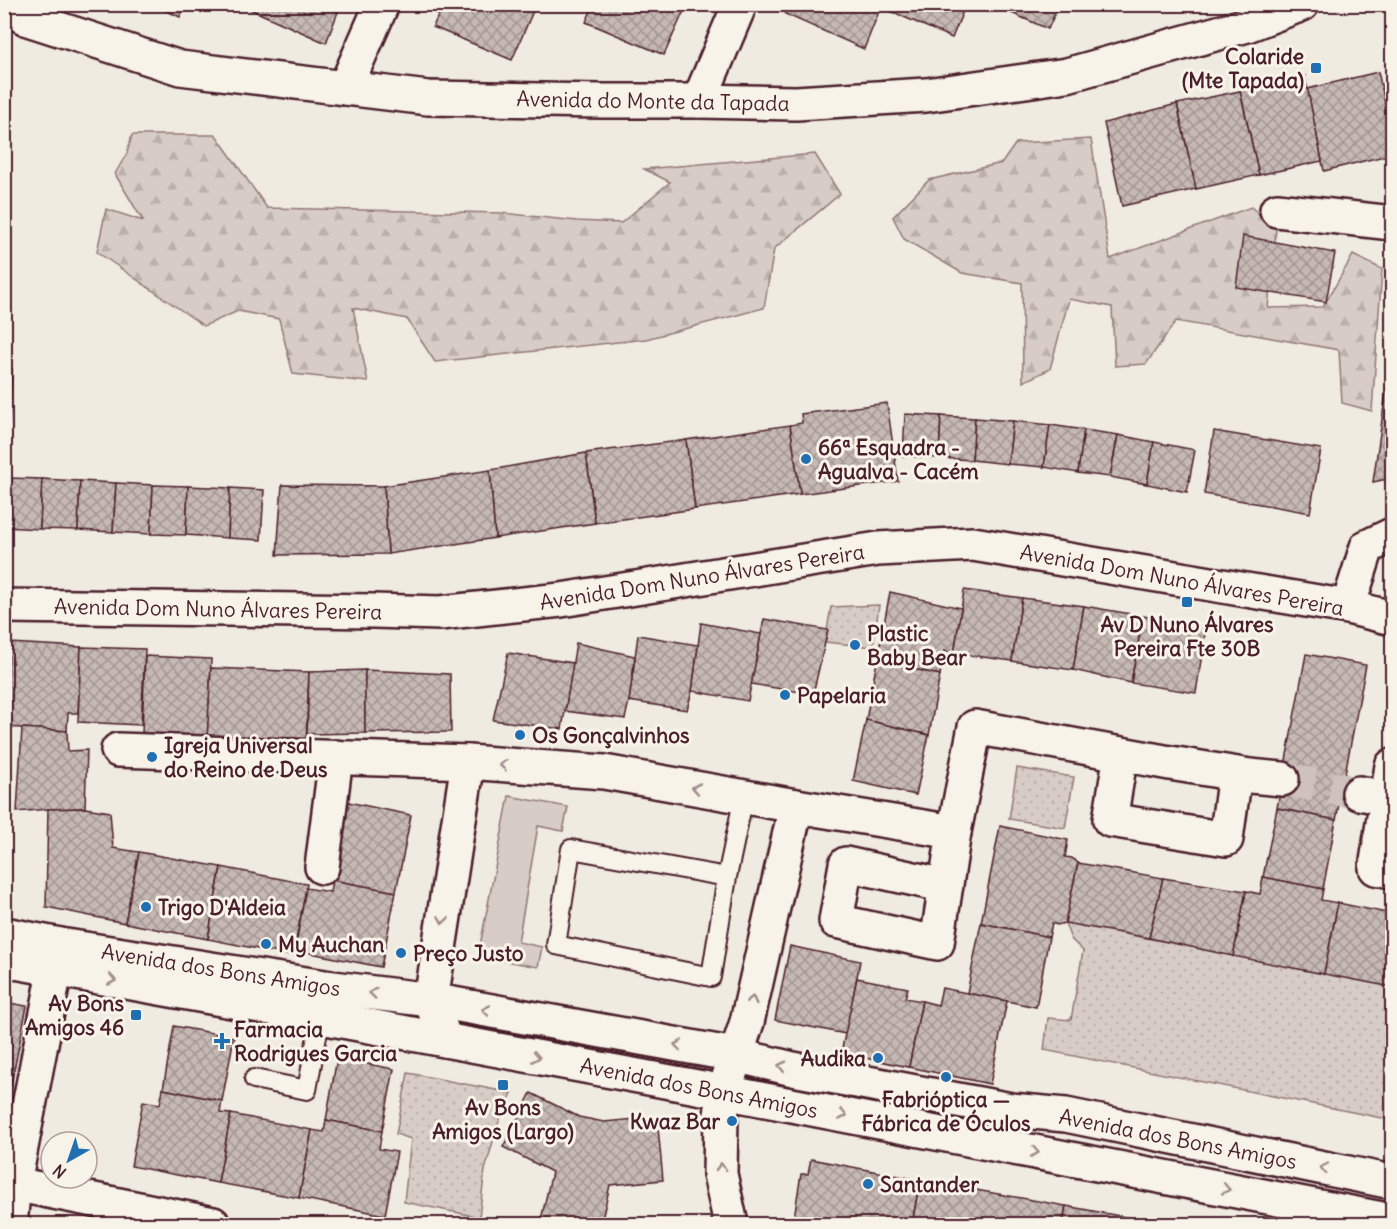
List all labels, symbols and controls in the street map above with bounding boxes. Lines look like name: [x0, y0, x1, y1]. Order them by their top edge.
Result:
place label: Colaride (Mte Tapada): [1182, 43, 1304, 94]
marker: Colaride (Mte Tapada): [1309, 61, 1323, 75]
street label: Avenida do Monte da Tapada: [516, 85, 790, 117]
place label: 66ª Esquadra - Agualva - Cacém: [818, 434, 979, 485]
marker: 66ª Esquadra - Agualva - Cacém: [799, 452, 813, 466]
street label: Avenida Dom Nuno Álvares Pereira: [538, 538, 866, 616]
street label: Avenida Dom Nuno Álvares Pereira: [1018, 538, 1346, 622]
street label: Avenida Dom Nuno Álvares Pereira: [54, 593, 382, 625]
marker: Av D Nuno Álvares Pereira Fte 30B: [1180, 595, 1194, 609]
place label: Av D Nuno Álvares Pereira Fte 30B: [1100, 610, 1274, 662]
place label: Plastic Baby Bear: [867, 620, 967, 671]
marker: Plastic Baby Bear: [848, 638, 862, 652]
place label: Papelaria: [797, 682, 886, 709]
marker: Papelaria: [778, 688, 792, 702]
place label: Os Gonçalvinhos: [532, 722, 690, 749]
marker: Os Gonçalvinhos: [513, 728, 527, 742]
place label: Igreja Universal do Reino de Deus: [164, 732, 328, 783]
marker: Igreja Universal do Reino de Deus: [145, 750, 159, 764]
one-way arrow: [498, 758, 507, 771]
one-way arrow: [692, 782, 701, 794]
place label: Trigo D'Aldeia: [158, 894, 286, 921]
marker: Trigo D'Aldeia: [139, 900, 153, 914]
one-way arrow: [438, 916, 450, 925]
place label: My Auchan: [278, 931, 384, 958]
marker: My Auchan: [259, 937, 273, 951]
street label: Avenida dos Bons Amigos: [100, 938, 342, 1002]
place label: Preço Justo: [413, 940, 524, 967]
marker: Preço Justo: [394, 946, 408, 960]
one-way arrow: [107, 973, 117, 986]
one-way arrow: [368, 987, 378, 1000]
place label: Av Bons Amigos 46: [25, 990, 124, 1041]
one-way arrow: [745, 995, 758, 1005]
one-way arrow: [481, 1004, 491, 1017]
marker: Av Bons Amigos 46: [129, 1008, 143, 1022]
place label: Farmacia Rodrigues Garcia: [234, 1016, 397, 1067]
marker: Farmacia Rodrigues Garcia: [215, 1034, 229, 1048]
one-way arrow: [673, 1039, 683, 1052]
place label: Audika: [801, 1045, 866, 1072]
one-way arrow: [531, 1050, 541, 1063]
marker: Audika: [871, 1051, 885, 1065]
street label: Avenida dos Bons Amigos: [578, 1052, 820, 1124]
one-way arrow: [777, 1060, 787, 1073]
marker: Fabrióptica — Fábrica de Óculos: [939, 1070, 953, 1084]
marker: Av Bons Amigos (Largo): [496, 1078, 510, 1092]
place label: Fabrióptica — Fábrica de Óculos: [861, 1086, 1031, 1137]
place label: Av Bons Amigos (Largo): [432, 1094, 574, 1145]
street label: Avenida dos Bons Amigos: [1057, 1103, 1299, 1175]
place label: Kwaz Bar: [630, 1108, 720, 1135]
one-way arrow: [838, 1108, 848, 1121]
marker: Kwaz Bar: [725, 1114, 739, 1128]
north arrow: [39, 1130, 99, 1190]
one-way arrow: [1029, 1145, 1039, 1158]
text: N: [49, 1160, 70, 1183]
one-way arrow: [1319, 1162, 1329, 1175]
one-way arrow: [714, 1163, 727, 1172]
place label: Santander: [880, 1171, 979, 1198]
marker: Santander: [861, 1177, 875, 1191]
one-way arrow: [1221, 1182, 1231, 1195]

